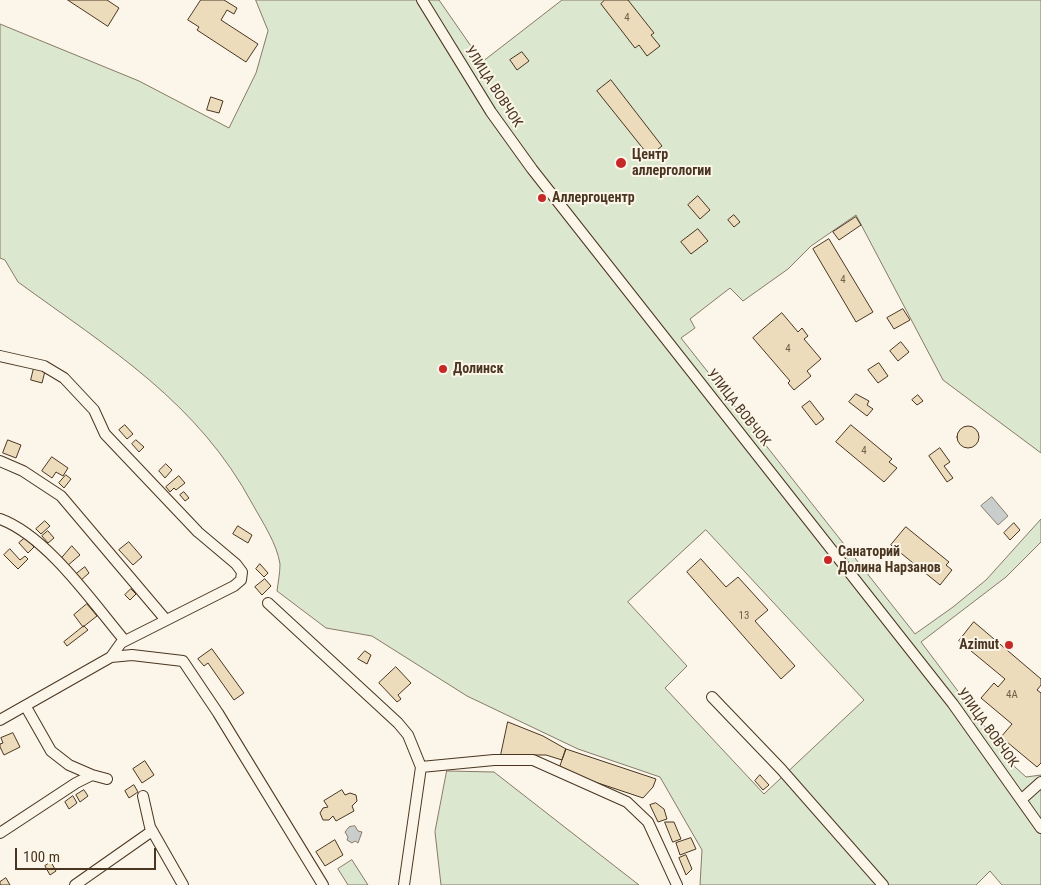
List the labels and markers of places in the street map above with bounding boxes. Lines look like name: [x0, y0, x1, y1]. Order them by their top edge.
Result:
place label: Центр аллергологии: [632, 147, 711, 180]
marker: Центр аллергологии: [614, 156, 628, 170]
place label: Аллергоцентр: [552, 190, 635, 206]
marker: Аллергоцентр: [536, 192, 548, 204]
place label: Долинск: [453, 361, 504, 377]
marker: Долинск: [437, 363, 449, 375]
place label: Санаторий Долина Нарзанов: [838, 544, 941, 576]
marker: Санаторий Долина Нарзанов: [822, 554, 834, 566]
place label: Azimut: [959, 637, 999, 653]
marker: Azimut: [1003, 639, 1015, 651]

